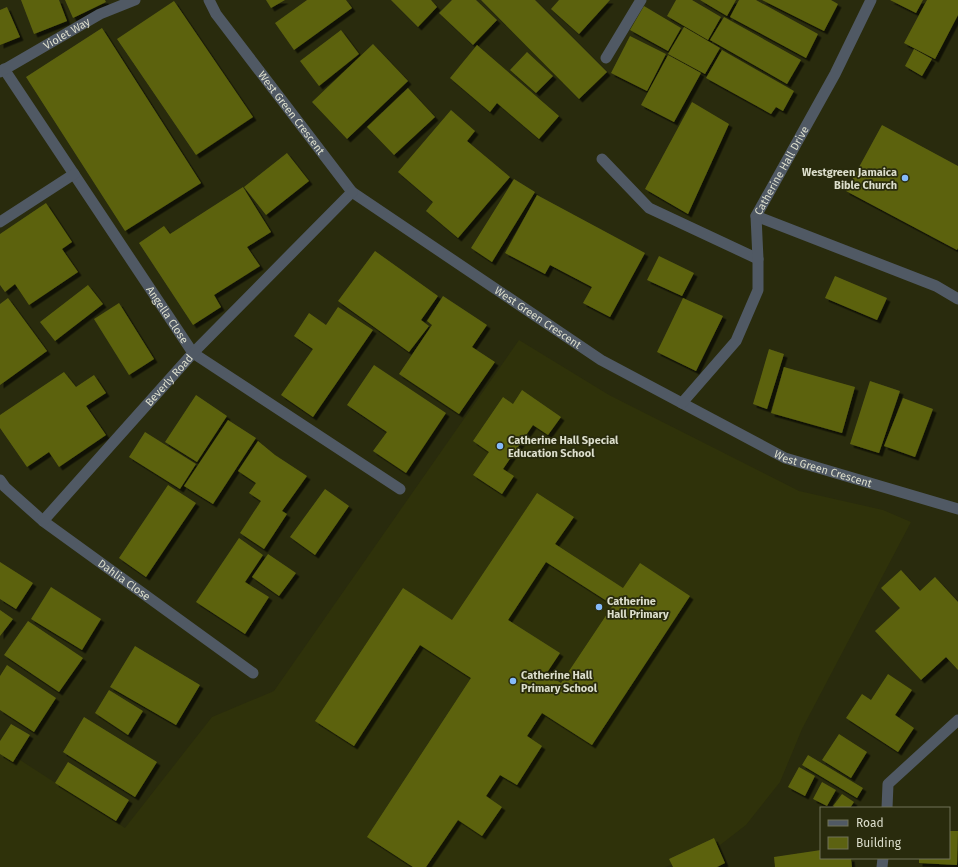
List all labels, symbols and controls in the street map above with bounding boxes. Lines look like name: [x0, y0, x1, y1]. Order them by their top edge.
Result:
street label: Violet Way: [41, 14, 93, 52]
street label: West Green Crescent: [255, 68, 328, 157]
street label: Catherine Hall Drive: [751, 124, 811, 217]
place label: Westgreen Jamaica Bible Church: [802, 166, 897, 192]
marker: Westgreen Jamaica Bible Church: [900, 173, 910, 183]
street label: Angella Close: [144, 283, 191, 346]
street label: West Green Crescent: [492, 284, 584, 351]
street label: Beverly Road: [142, 351, 195, 409]
place label: Catherine Hall Special Education School: [508, 434, 619, 460]
marker: Catherine Hall Special Education School: [495, 441, 505, 451]
street label: West Green Crescent: [772, 447, 874, 490]
street label: Dahlia Close: [96, 557, 153, 603]
place label: Catherine Hall Primary: [607, 595, 669, 621]
marker: Catherine Hall Primary: [594, 602, 604, 612]
place label: Catherine Hall Primary School: [521, 669, 598, 695]
marker: Catherine Hall Primary School: [508, 676, 518, 686]
legend: [820, 807, 950, 859]
text: Road: [856, 816, 884, 830]
text: Building: [856, 836, 902, 850]

